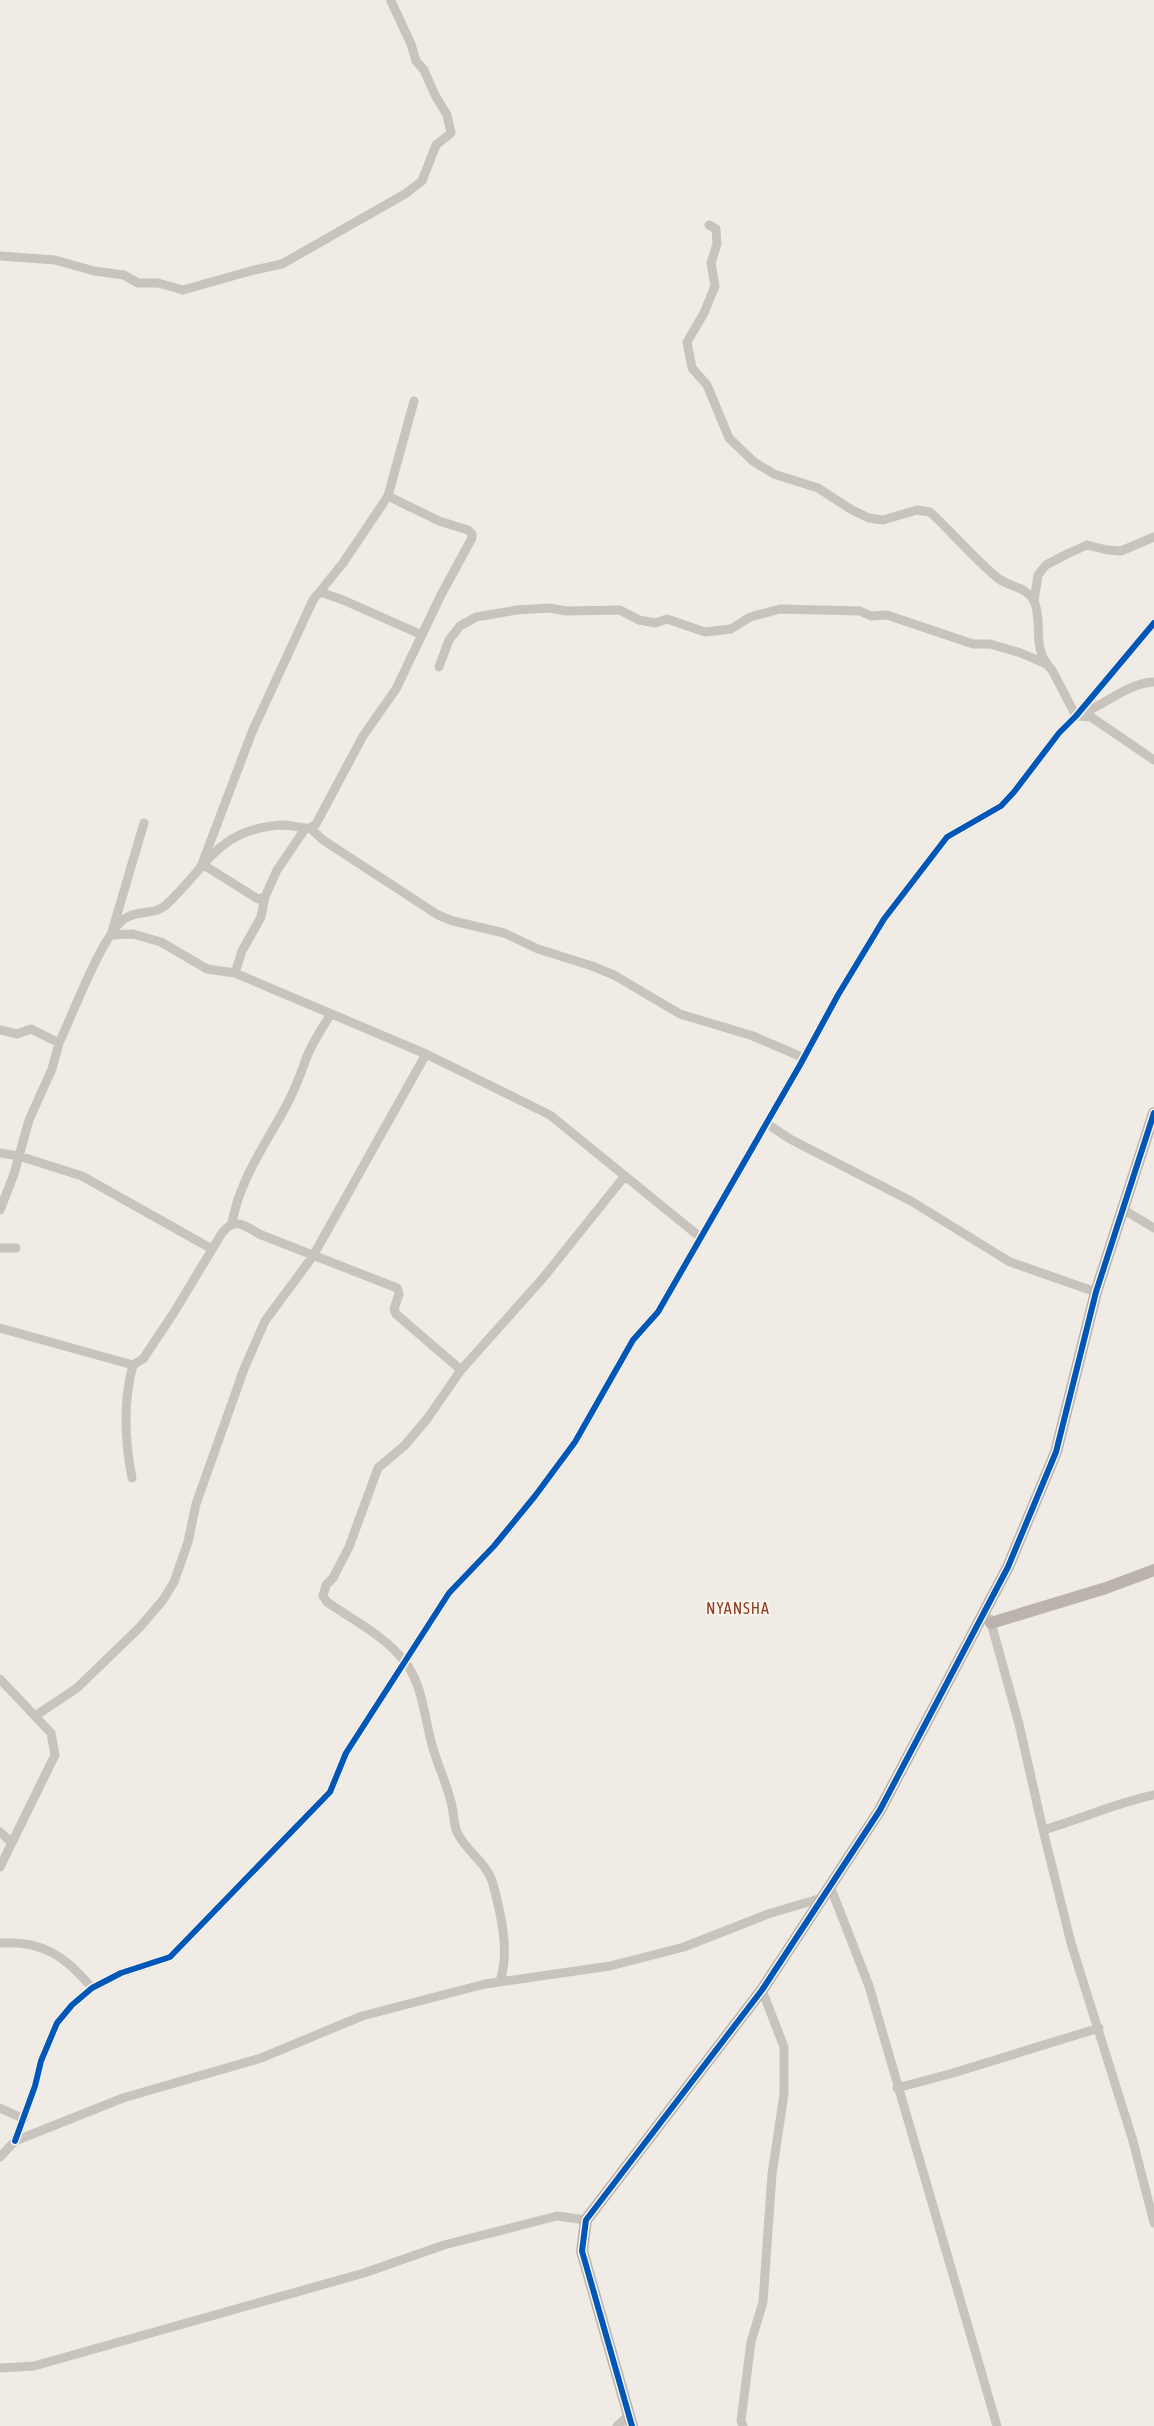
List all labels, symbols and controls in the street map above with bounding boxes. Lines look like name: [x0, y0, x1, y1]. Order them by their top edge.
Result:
district label: NYANSHA: [706, 1599, 770, 1617]

